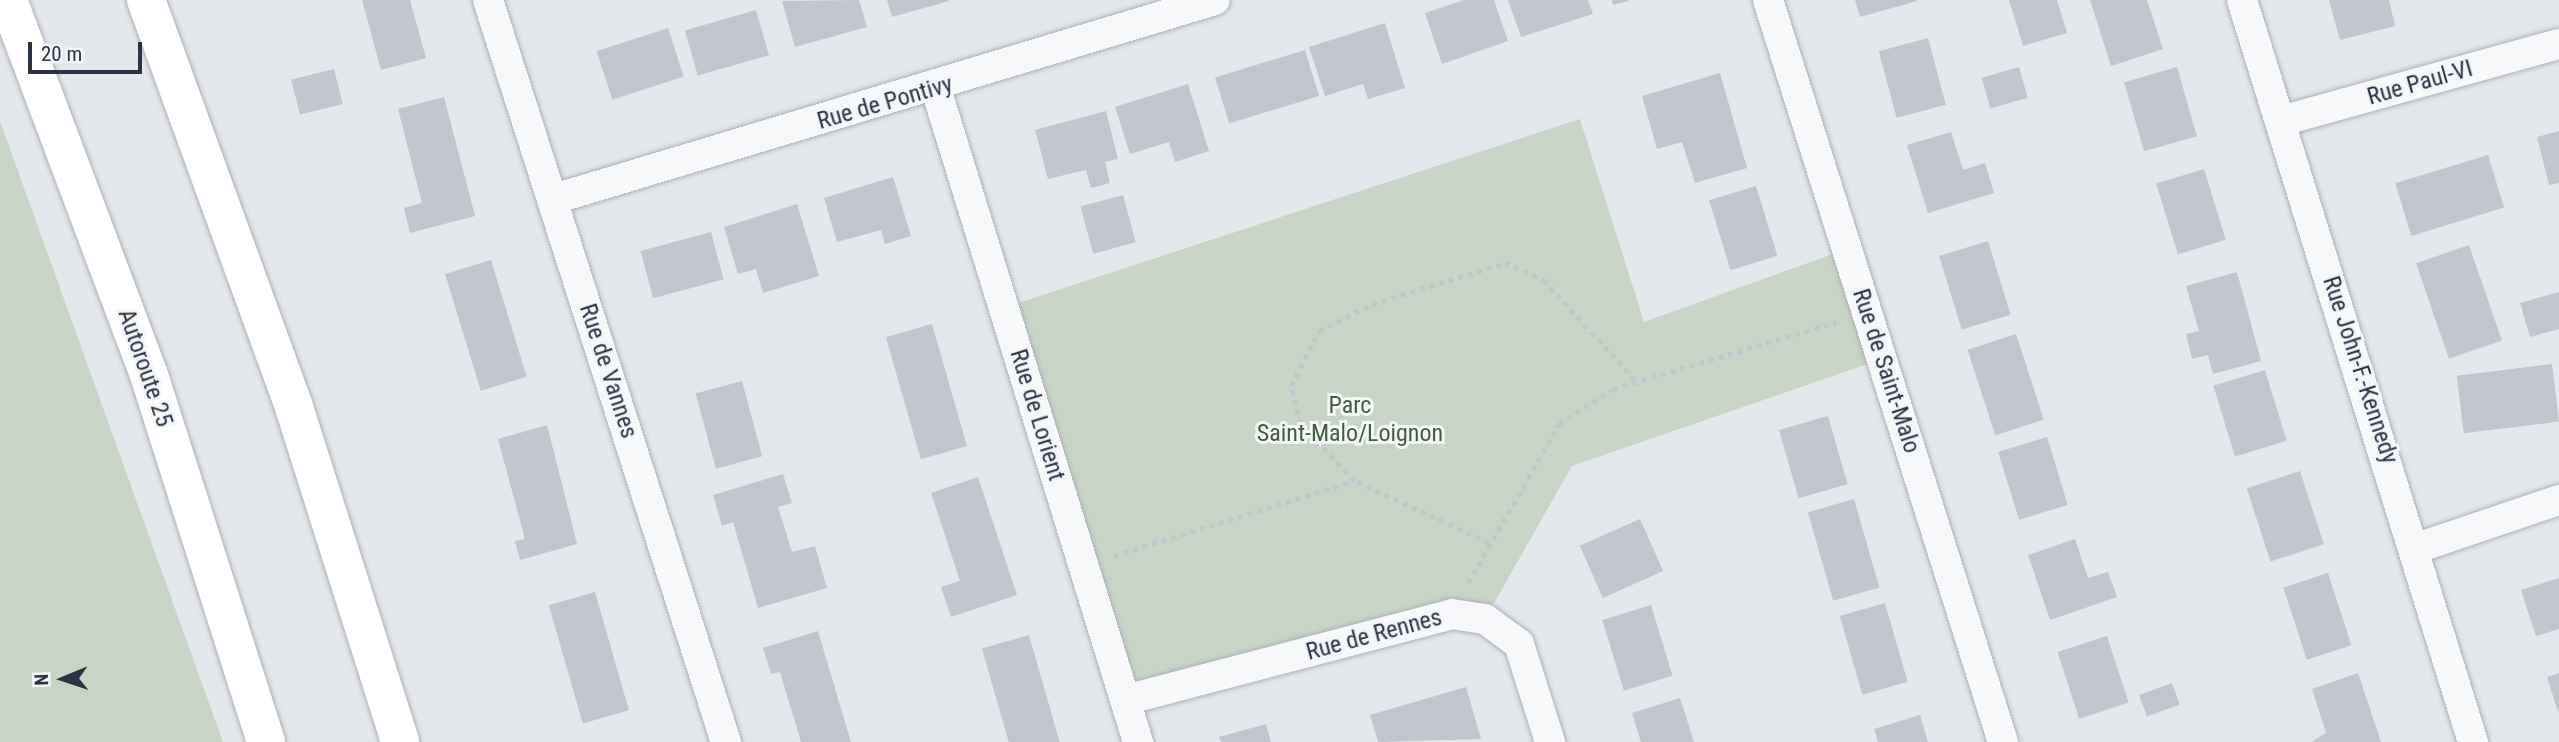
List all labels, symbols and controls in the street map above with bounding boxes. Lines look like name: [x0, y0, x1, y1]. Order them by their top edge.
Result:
scale bar: [32, 28, 145, 72]
text: 20 m: [41, 42, 82, 66]
street label: Rue Paul-VI: [2364, 54, 2476, 112]
street label: Rue de Pontivy: [814, 70, 956, 136]
street label: Rue John-F.-Kennedy: [2316, 273, 2404, 467]
street label: Rue de Saint-Malo: [1846, 285, 1926, 457]
street label: Rue de Vannes: [573, 300, 643, 442]
street label: Autoroute 25: [111, 305, 179, 431]
street label: Rue de Lorient: [1003, 346, 1071, 484]
park label: Parc Saint-Malo/Loignon: [1257, 392, 1443, 448]
street label: Rue de Rennes: [1303, 603, 1445, 667]
north arrow: [28, 644, 98, 714]
text: N: [30, 674, 53, 686]

